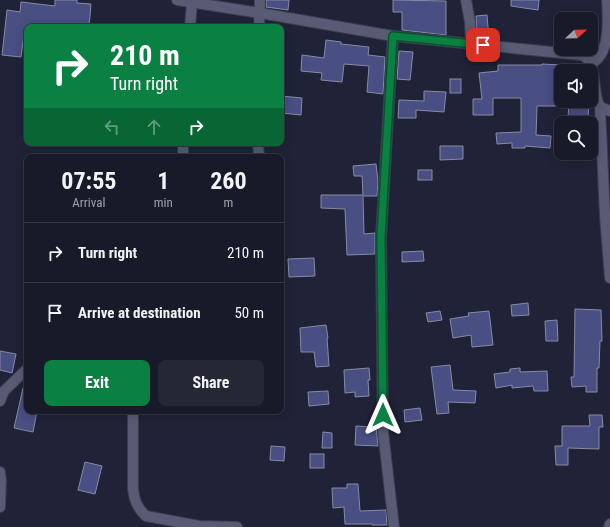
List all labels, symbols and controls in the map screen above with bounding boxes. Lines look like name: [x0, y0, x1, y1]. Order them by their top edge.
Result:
north arrow: [554, 12, 598, 56]
map controls: [554, 12, 598, 160]
pin: [466, 28, 500, 62]
icon: arrive: [472, 34, 494, 56]
text: 210 m: [110, 39, 180, 72]
icon: right: [44, 40, 96, 92]
button: sound: [554, 64, 598, 108]
text: Turn right: [110, 73, 178, 94]
icon: left: [101, 116, 123, 138]
icon: ahead: [143, 116, 165, 138]
icon: right: [185, 116, 207, 138]
button: search: [554, 116, 598, 160]
text: 07:55: [61, 167, 116, 195]
text: 1: [157, 167, 169, 195]
text: 260: [210, 167, 247, 195]
text: Arrival: [72, 195, 105, 210]
text: min: [154, 195, 173, 210]
text: m: [224, 195, 233, 210]
icon: right: [44, 242, 66, 264]
text: Turn right: [78, 244, 137, 262]
text: 210 m: [227, 244, 264, 262]
icon: arrive: [44, 302, 66, 324]
text: Arrive at destination: [78, 304, 201, 322]
text: 50 m: [234, 304, 264, 322]
button: Exit: [44, 360, 150, 406]
button: Share: [158, 360, 264, 406]
position arrow: [362, 394, 404, 436]

